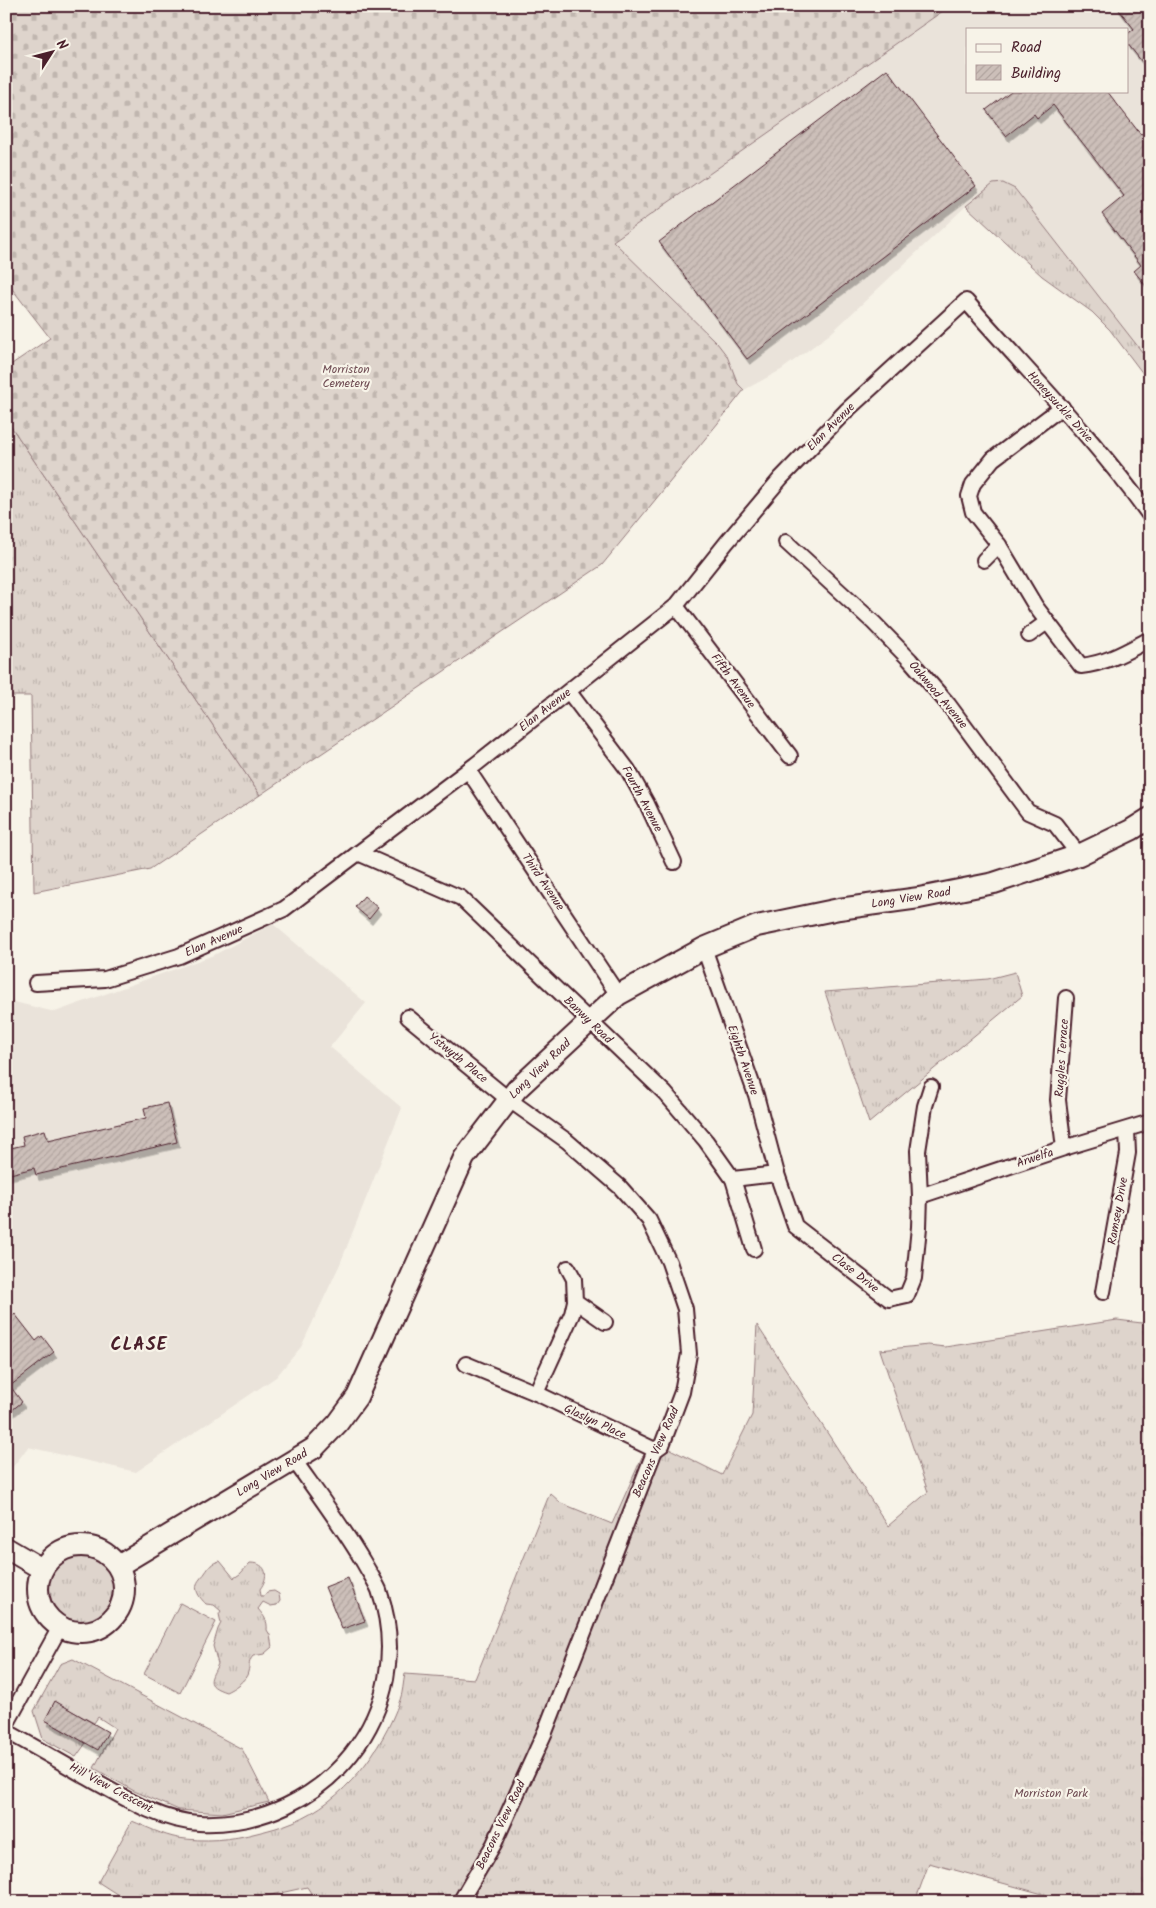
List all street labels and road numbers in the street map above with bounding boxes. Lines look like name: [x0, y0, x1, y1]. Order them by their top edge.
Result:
street label: Honeysuckle Drive: [1023, 367, 1098, 448]
street label: Elan Avenue: [802, 398, 860, 456]
street label: Fifth Avenue: [706, 649, 760, 713]
street label: Oakwood Avenue: [904, 657, 973, 734]
street label: Elan Avenue: [515, 683, 576, 737]
street label: Fourth Avenue: [617, 762, 668, 836]
street label: Third Avenue: [517, 849, 570, 915]
street label: Long View Road: [870, 882, 953, 914]
street label: Elan Avenue: [182, 919, 247, 962]
street label: Banwy Road: [559, 992, 618, 1049]
street label: Ruggles Terrace: [1050, 1018, 1074, 1098]
street label: Eighth Avenue: [722, 1022, 764, 1098]
street label: Ystwyth Place: [424, 1028, 492, 1088]
street label: Long View Road: [504, 1034, 576, 1104]
street label: Arwelfa: [1014, 1143, 1056, 1173]
street label: Ramsey Drive: [1103, 1175, 1133, 1246]
street label: Clase Drive: [827, 1248, 883, 1298]
street label: Glaslyn Place: [561, 1399, 630, 1445]
street label: Beacons View Road: [628, 1403, 685, 1500]
street label: Long View Road: [233, 1444, 312, 1502]
street label: Hill View Crescent: [66, 1758, 157, 1818]
street label: Beacons View Road: [471, 1776, 531, 1873]

